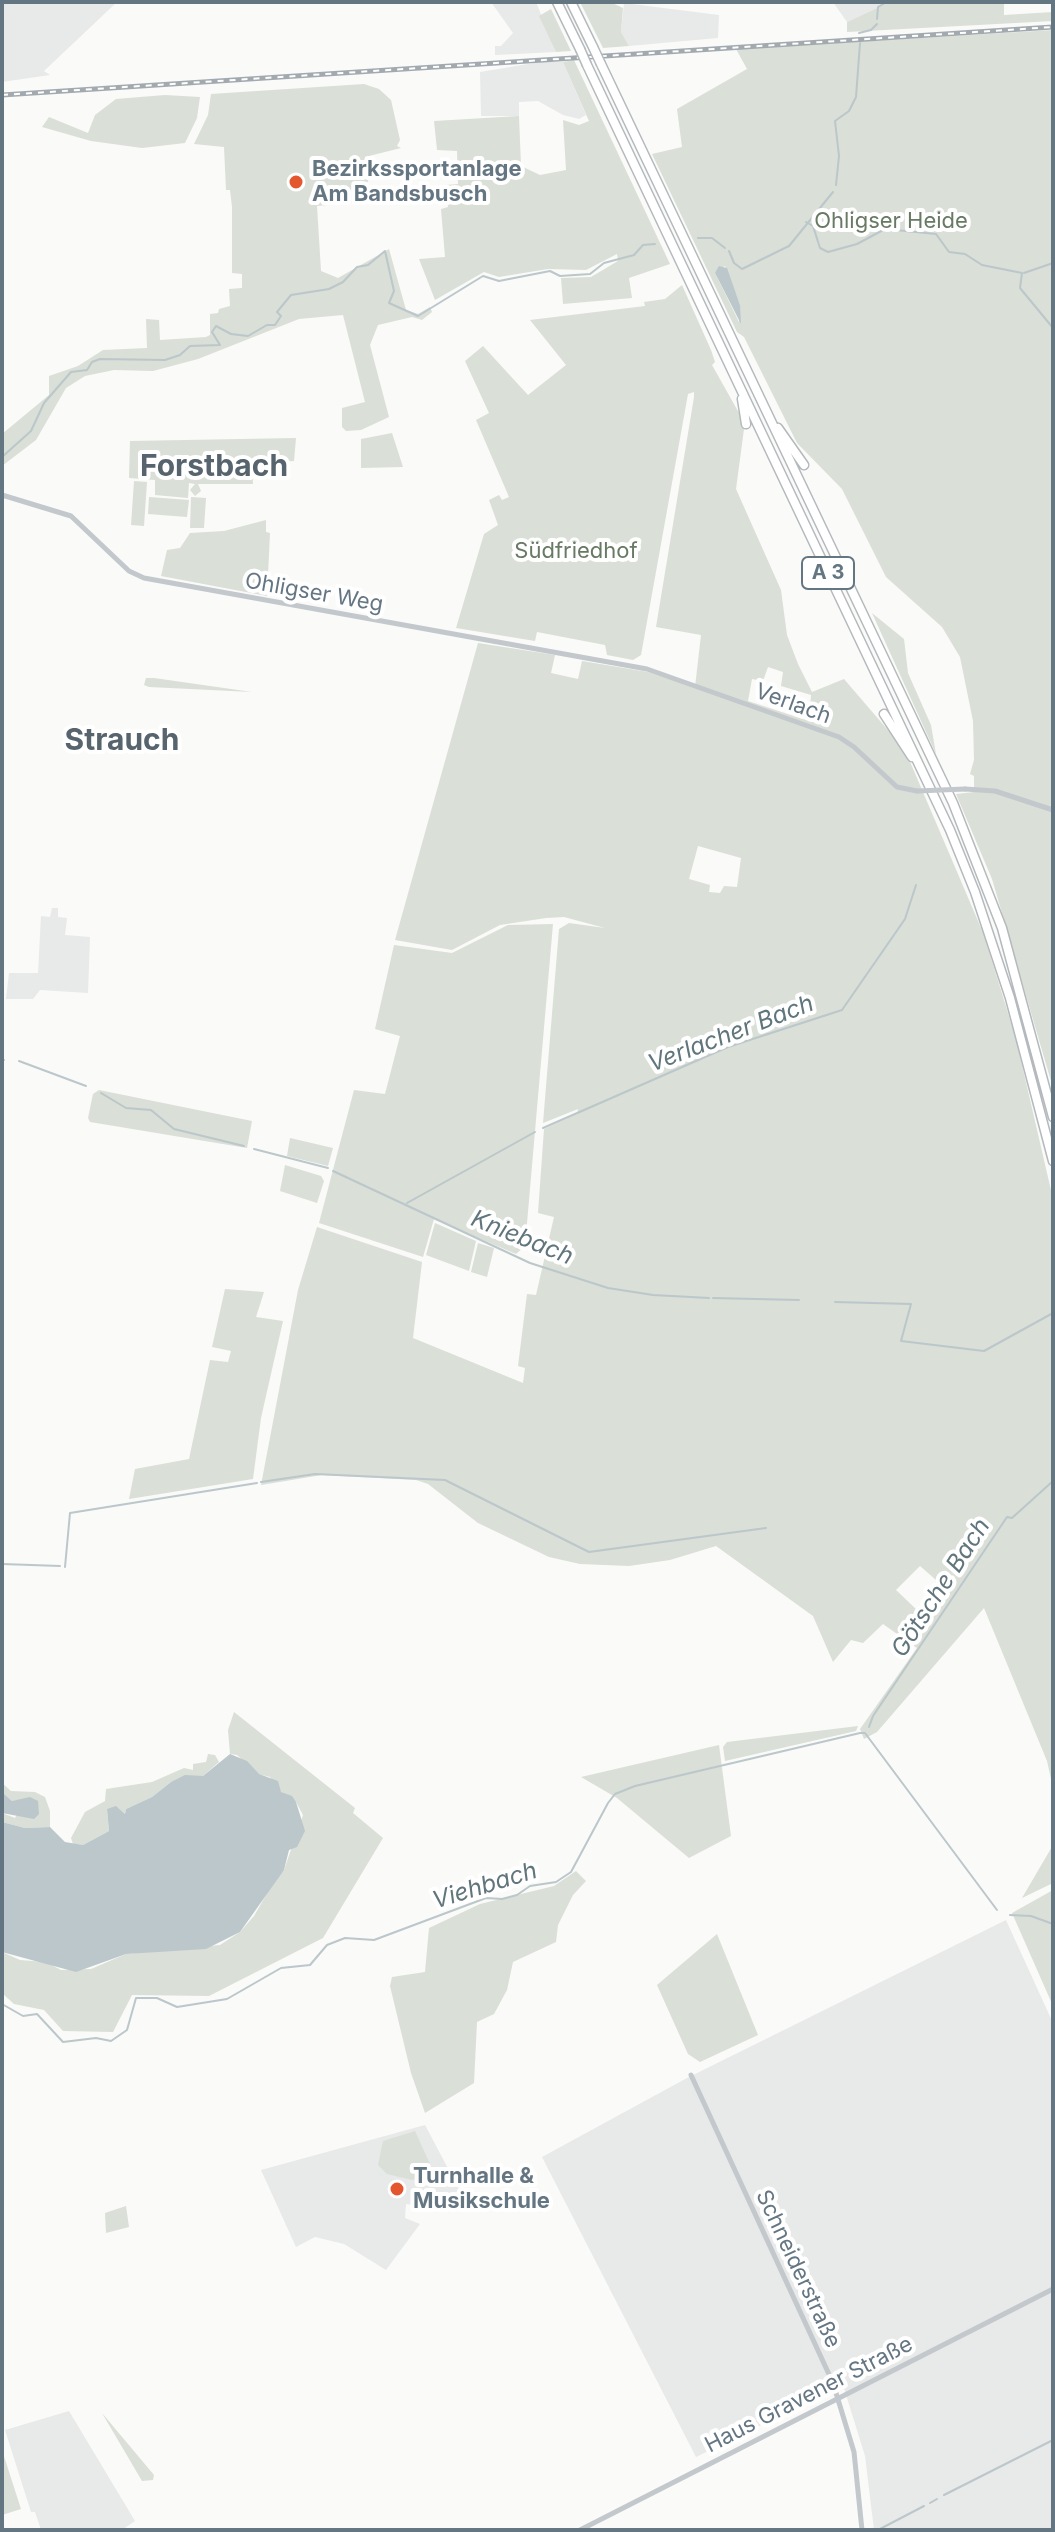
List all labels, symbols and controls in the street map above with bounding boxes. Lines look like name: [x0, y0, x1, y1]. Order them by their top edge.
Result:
place label: Bezirkssportanlage Am Bandsbusch: [312, 156, 522, 208]
marker: Bezirkssportanlage Am Bandsbusch: [287, 173, 305, 191]
park label: Ohligser Heide: [814, 208, 968, 234]
district label: Forstbach: [140, 449, 288, 485]
park label: Südfriedhof: [514, 538, 638, 564]
road number: A 3: [802, 557, 854, 589]
street label: Ohligser Weg: [243, 568, 385, 618]
street label: Verlach: [751, 678, 835, 730]
district label: Strauch: [65, 723, 179, 759]
water label: Verlacher Bach: [644, 989, 818, 1079]
water label: Kniebach: [467, 1205, 577, 1271]
water label: Götsche Bach: [886, 1513, 996, 1663]
water label: Viehbach: [429, 1856, 541, 1916]
place label: Turnhalle & Musikschule: [413, 2163, 550, 2214]
marker: Turnhalle & Musikschule: [388, 2180, 406, 2198]
street label: Schneiderstraße: [750, 2186, 846, 2352]
street label: Haus Gravener Straße: [701, 2331, 917, 2459]

